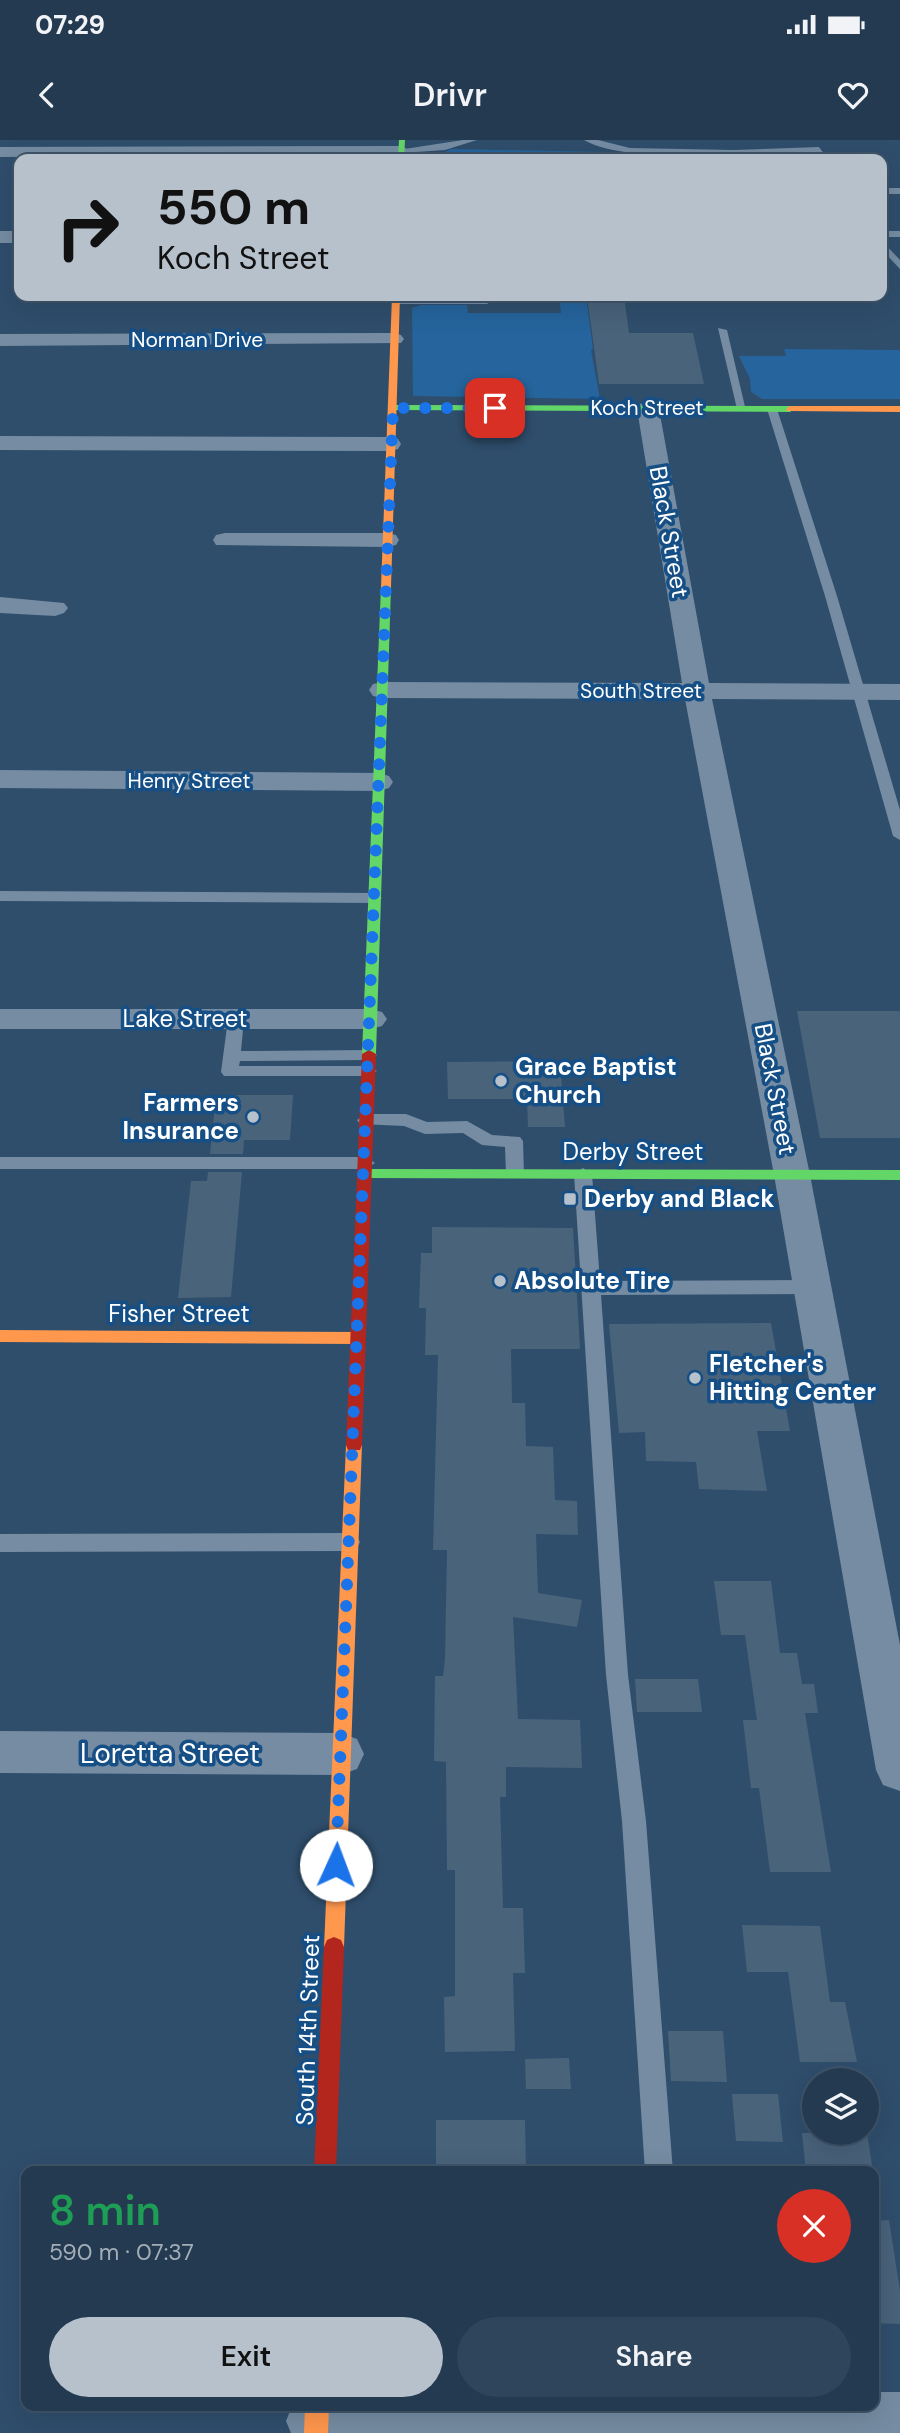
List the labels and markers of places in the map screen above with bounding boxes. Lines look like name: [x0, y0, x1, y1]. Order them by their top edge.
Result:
pin: [465, 378, 525, 438]
place label: Grace Baptist Church: [515, 1051, 677, 1110]
marker: Grace Baptist Church: [493, 1073, 509, 1089]
place label: Farmers Insurance: [122, 1087, 239, 1146]
marker: Farmers Insurance: [245, 1109, 261, 1125]
place label: Derby and Black: [584, 1183, 775, 1214]
marker: Derby and Black: [562, 1191, 578, 1207]
place label: Absolute Tire: [514, 1265, 671, 1296]
marker: Absolute Tire: [492, 1273, 508, 1289]
place label: Fletcher's Hitting Center: [709, 1348, 876, 1407]
marker: Fletcher's Hitting Center: [687, 1370, 703, 1386]

